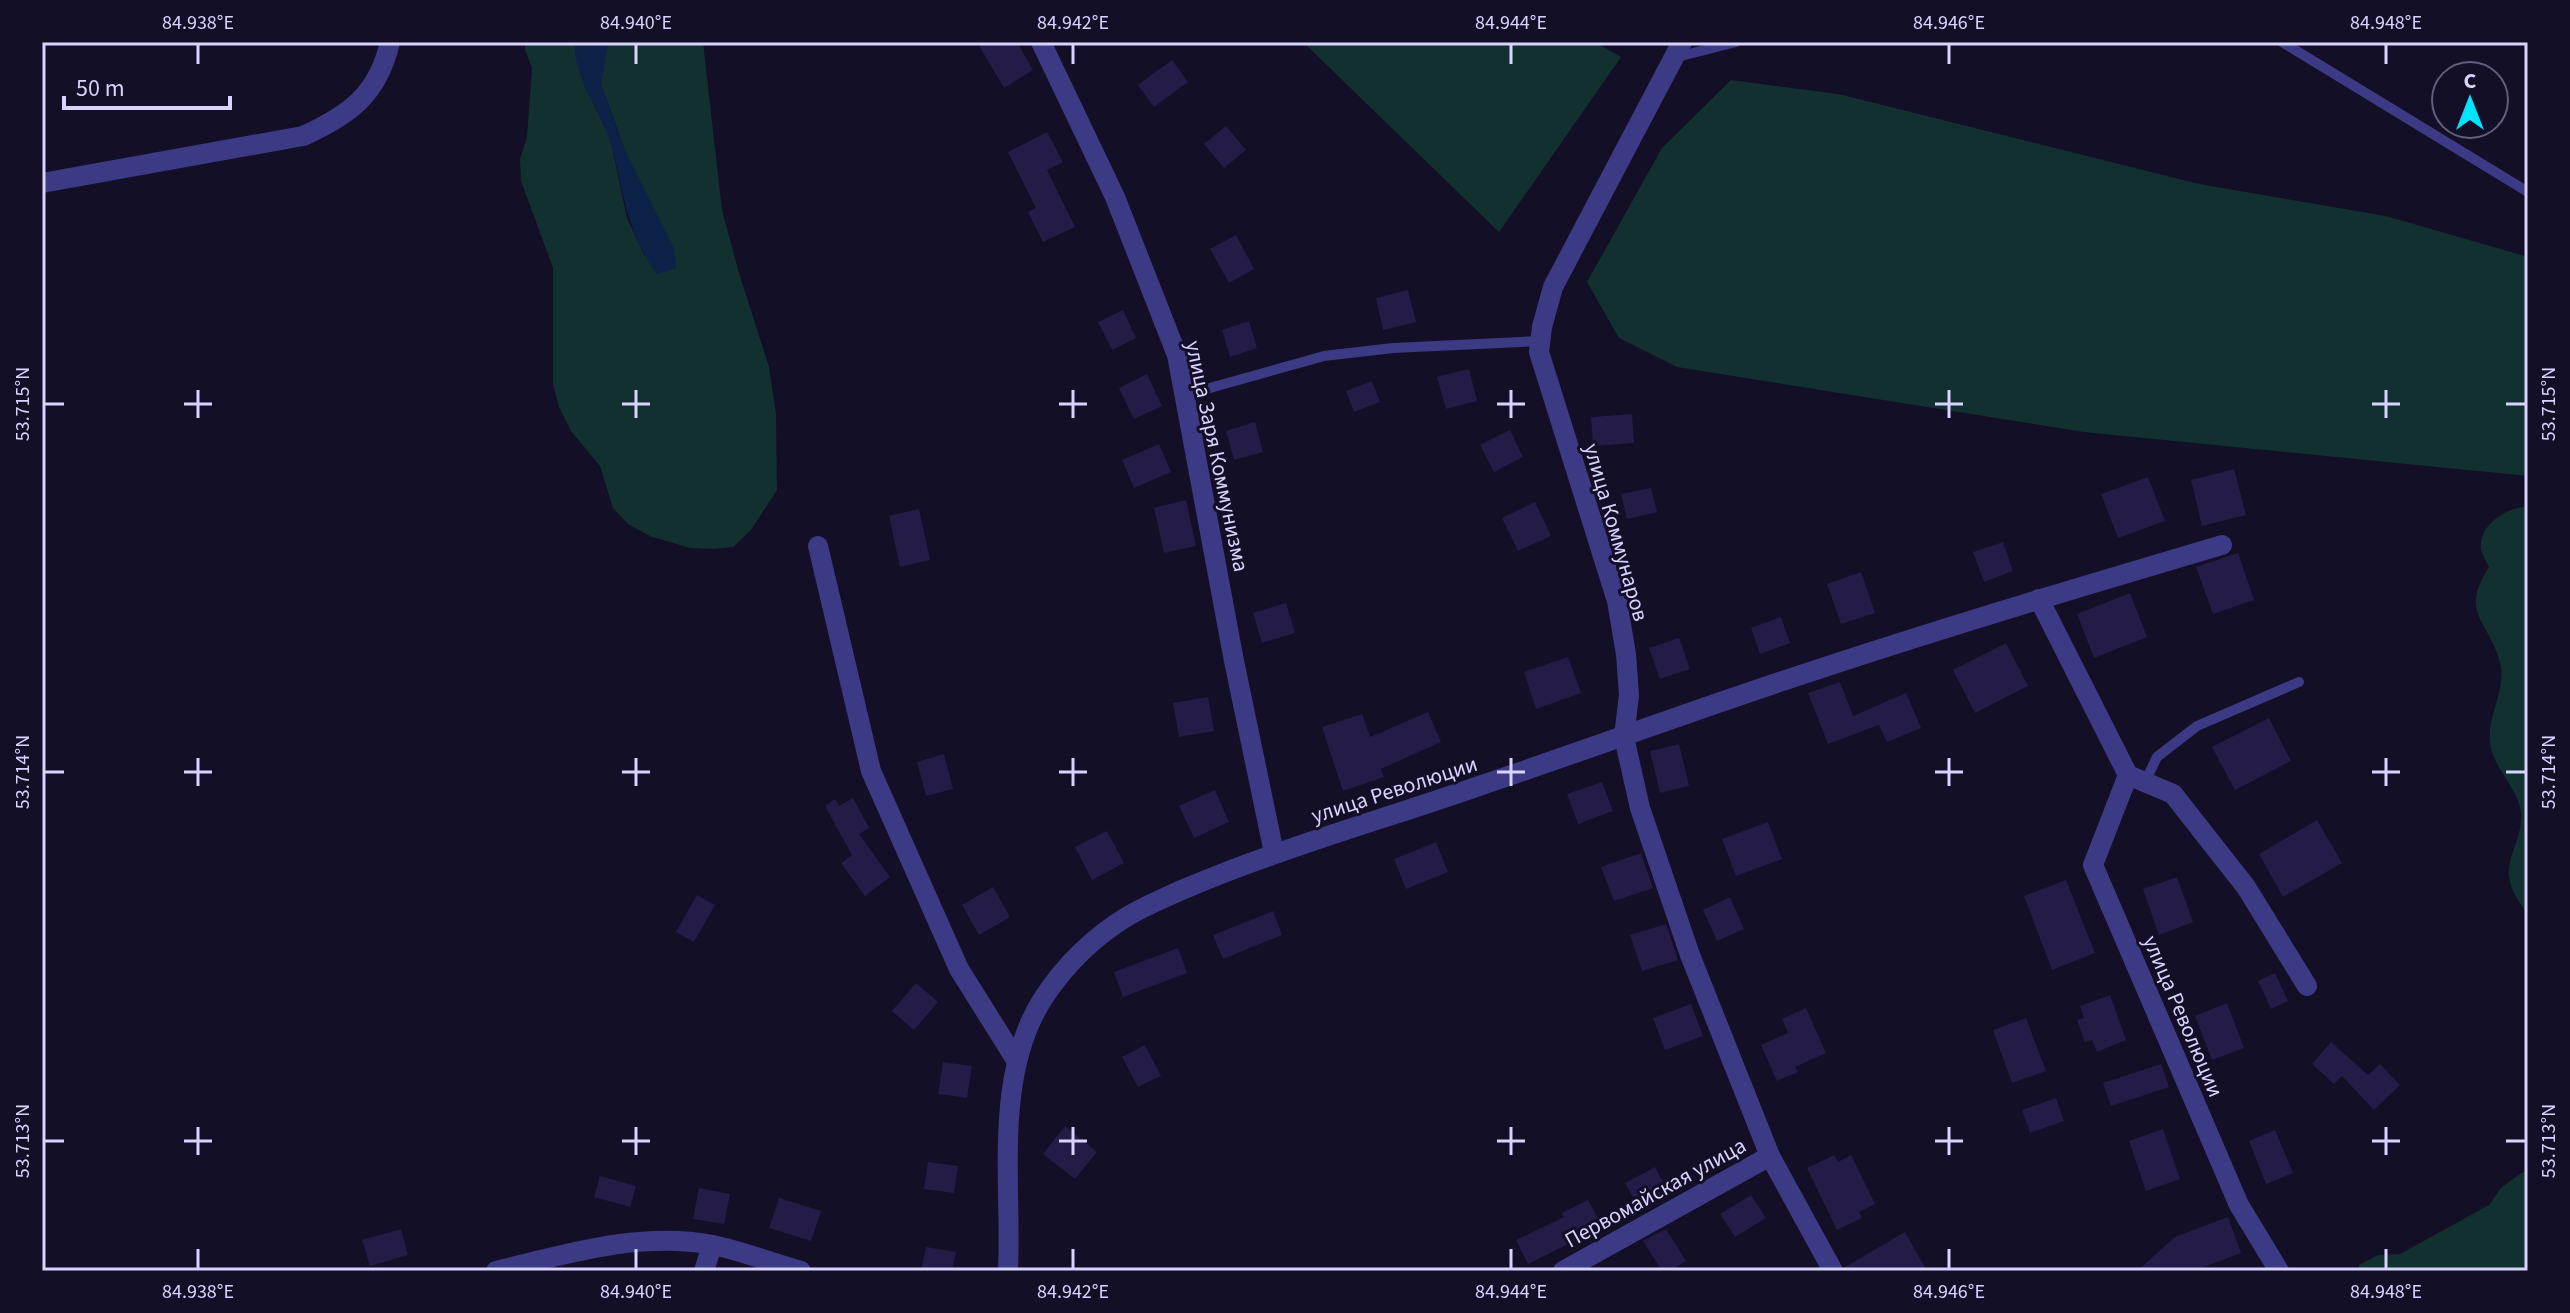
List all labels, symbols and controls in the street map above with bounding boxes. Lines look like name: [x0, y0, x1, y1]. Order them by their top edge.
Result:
text: 84.938°E: [162, 9, 234, 37]
text: 84.940°E: [600, 9, 672, 37]
text: 84.942°E: [1037, 9, 1109, 37]
text: 84.944°E: [1475, 9, 1547, 37]
text: 84.946°E: [1913, 9, 1985, 37]
text: 84.948°E: [2350, 9, 2422, 37]
scale bar: [64, 60, 230, 110]
north arrow: [2430, 60, 2510, 140]
text: С: [2464, 65, 2477, 97]
text: 50 m: [76, 71, 125, 106]
street label: улица Заря Коммунизма: [1177, 338, 1257, 575]
text: 53.715°N: [9, 367, 37, 441]
text: 53.715°N: [2535, 367, 2563, 441]
street label: улица Коммунаров: [1575, 440, 1657, 625]
text: 53.714°N: [9, 735, 37, 809]
text: 53.714°N: [2535, 735, 2563, 809]
street label: улица Революции: [1307, 748, 1482, 832]
street label: улица Революции: [2135, 930, 2232, 1102]
text: 53.713°N: [9, 1104, 37, 1178]
text: 53.713°N: [2535, 1104, 2563, 1178]
street label: Первомайская улица: [1559, 1130, 1752, 1256]
text: 84.938°E: [162, 1278, 234, 1306]
text: 84.940°E: [600, 1278, 672, 1306]
text: 84.942°E: [1037, 1278, 1109, 1306]
text: 84.944°E: [1475, 1278, 1547, 1306]
text: 84.946°E: [1913, 1278, 1985, 1306]
text: 84.948°E: [2350, 1278, 2422, 1306]

